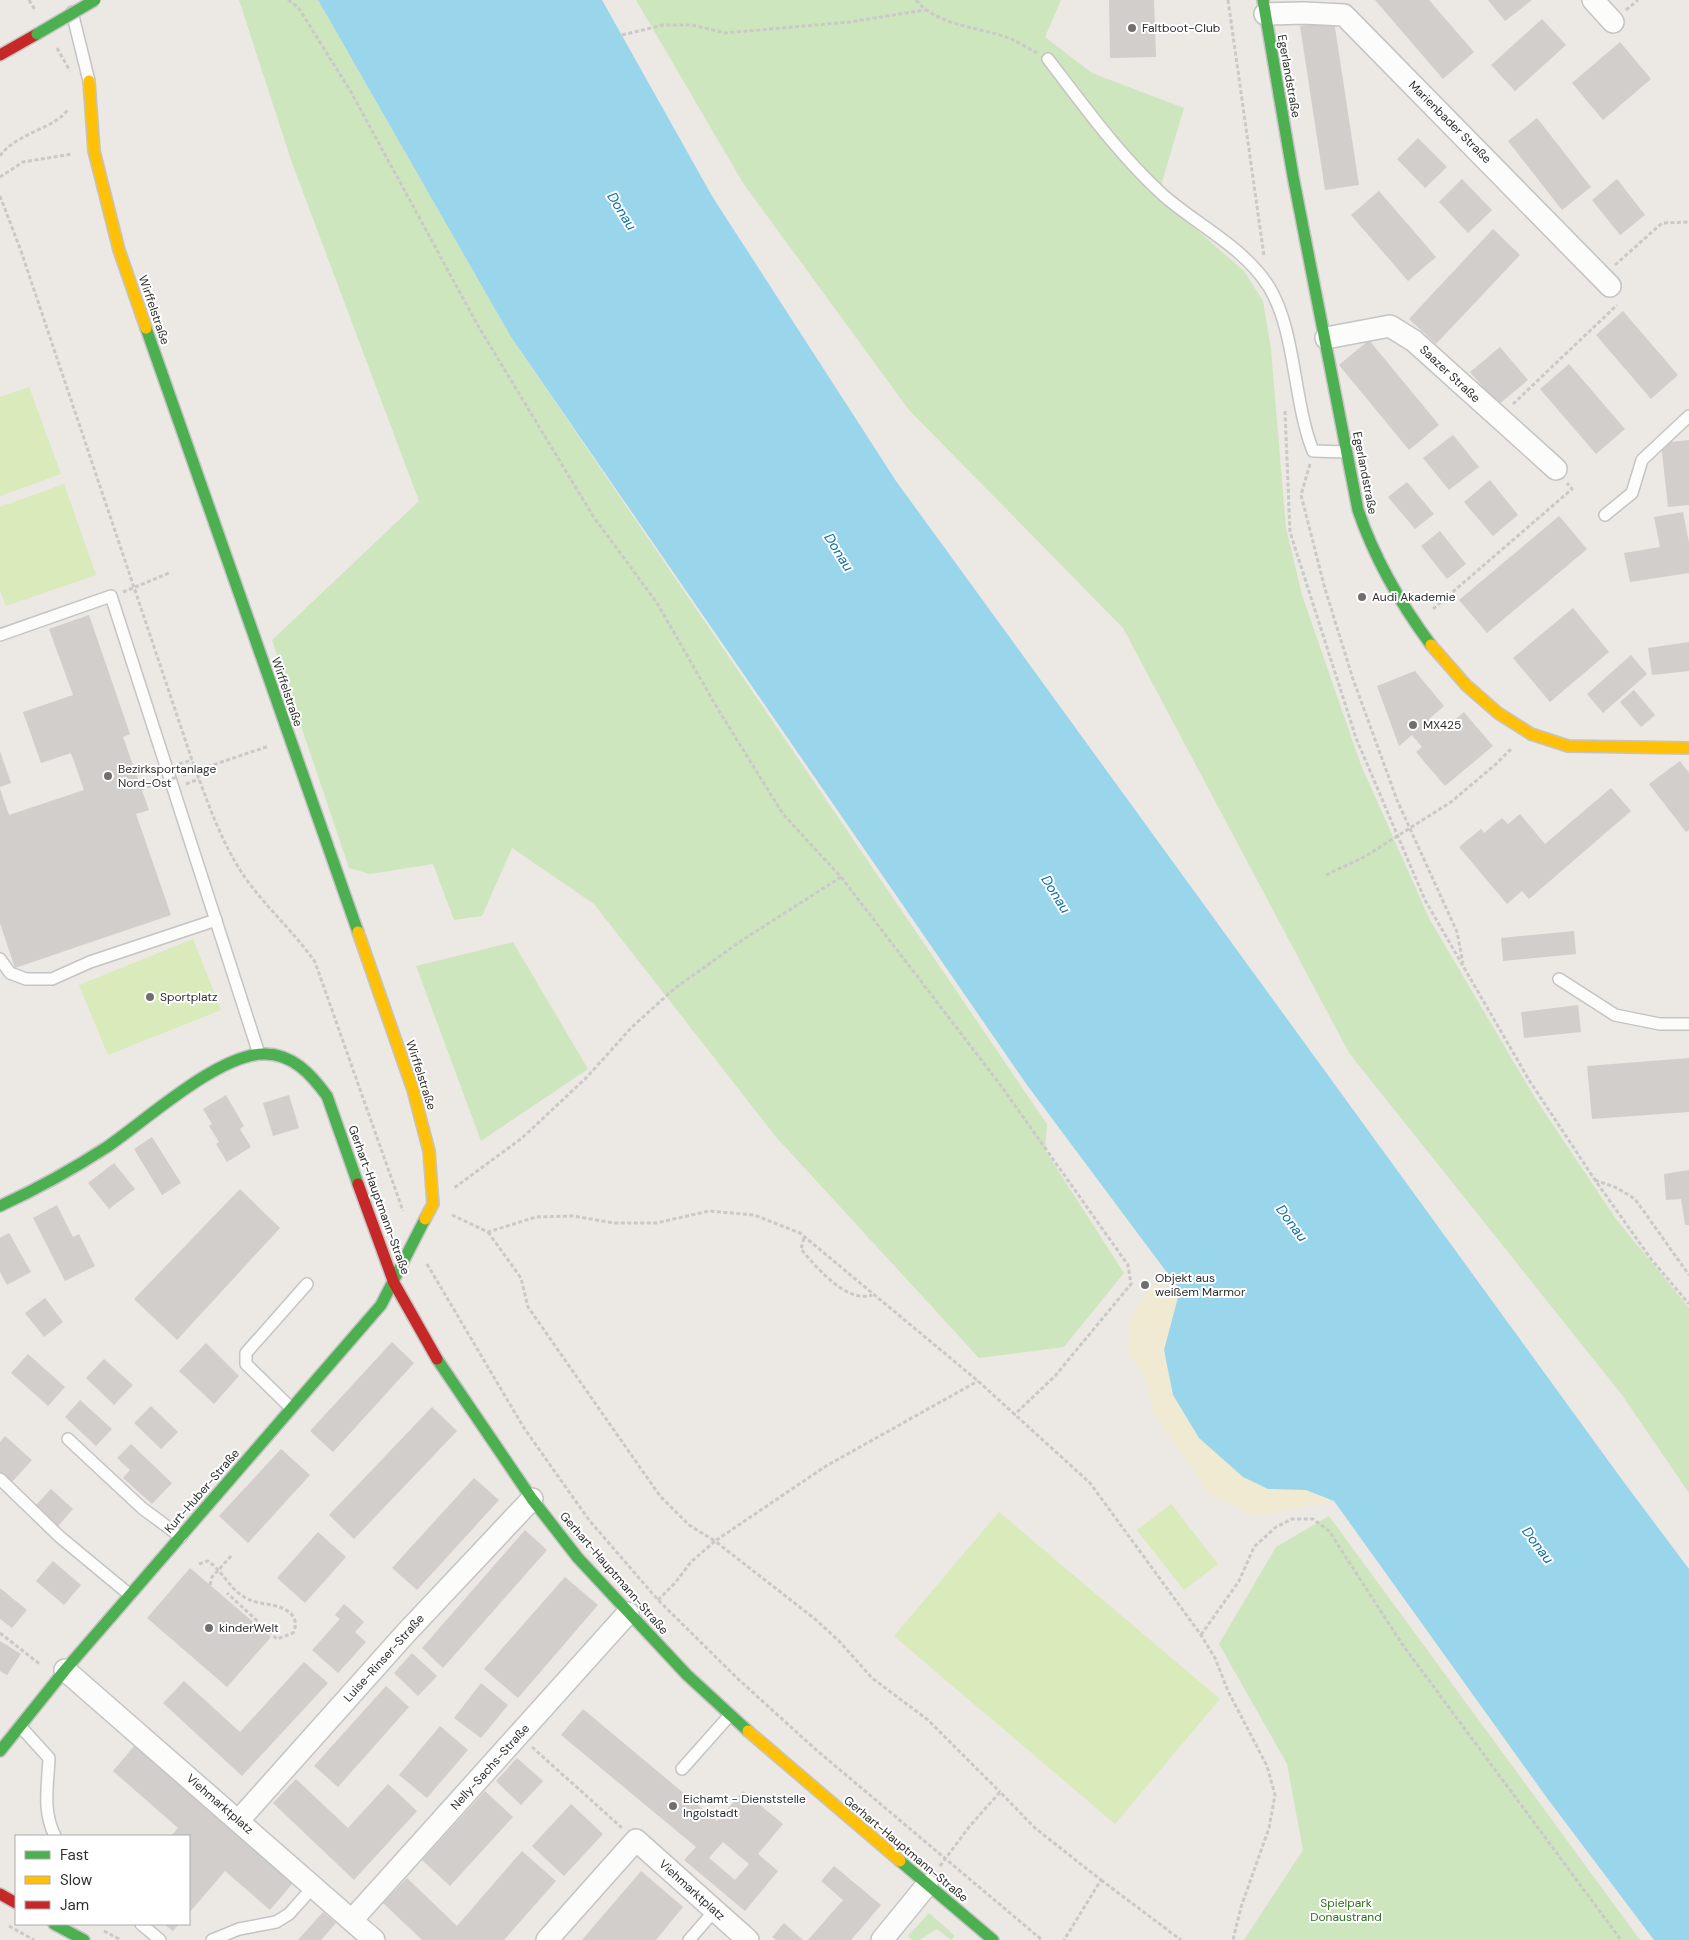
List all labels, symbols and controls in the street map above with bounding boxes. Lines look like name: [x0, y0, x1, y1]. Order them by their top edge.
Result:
place label: Faltboot-Club: [1142, 20, 1220, 36]
marker: Faltboot-Club: [1126, 22, 1138, 34]
street label: Egerlandstraße: [1274, 33, 1304, 119]
street label: Marienbader Straße: [1405, 77, 1495, 167]
water label: Donau: [603, 188, 641, 234]
street label: Wirffelstraße: [135, 273, 173, 347]
street label: Saazer Straße: [1416, 342, 1484, 406]
street label: Egerlandstraße: [1349, 430, 1381, 516]
water label: Donau: [820, 529, 858, 575]
place label: Audi Akademie: [1372, 589, 1456, 605]
marker: Audi Akademie: [1356, 591, 1368, 603]
street label: Wirffelstraße: [268, 655, 306, 729]
place label: MX425: [1423, 717, 1461, 733]
marker: MX425: [1407, 719, 1419, 731]
place label: Bezirksportanlage Nord-Ost: [118, 761, 216, 791]
marker: Bezirksportanlage Nord-Ost: [102, 770, 114, 782]
water label: Donau: [1037, 871, 1075, 917]
place label: Sportplatz: [160, 989, 217, 1005]
marker: Sportplatz: [144, 991, 156, 1003]
street label: Wirffelstraße: [402, 1038, 440, 1112]
street label: Gerhart-Hauptmann-Straße: [345, 1123, 414, 1277]
water label: Donau: [1272, 1201, 1312, 1245]
place label: Objekt aus weißem Marmor: [1155, 1270, 1246, 1300]
marker: Objekt aus weißem Marmor: [1139, 1279, 1151, 1291]
street label: Kurt-Huber-Straße: [161, 1445, 243, 1537]
street label: Gerhart-Hauptmann-Straße: [556, 1508, 672, 1638]
water label: Donau: [1518, 1523, 1558, 1567]
street label: Luise-Rinser-Straße: [340, 1610, 428, 1705]
place label: kinderWelt: [219, 1620, 279, 1636]
marker: kinderWelt: [203, 1622, 215, 1634]
street label: Nelly-Sachs-Straße: [447, 1720, 533, 1813]
street label: Viehmarktplatz: [183, 1770, 257, 1838]
place label: Eichamt - Dienststelle Ingolstadt: [683, 1791, 806, 1821]
street label: Gerhart-Hauptmann-Straße: [840, 1792, 972, 1906]
marker: Eichamt - Dienststelle Ingolstadt: [667, 1800, 679, 1812]
legend: [15, 1835, 190, 1925]
text: Fast: [60, 1845, 89, 1865]
street label: Viehmarktplatz: [656, 1856, 728, 1924]
text: Slow: [60, 1870, 93, 1890]
text: Jam: [60, 1895, 89, 1915]
park label: Spielpark Donaustrand: [1310, 1895, 1382, 1925]

